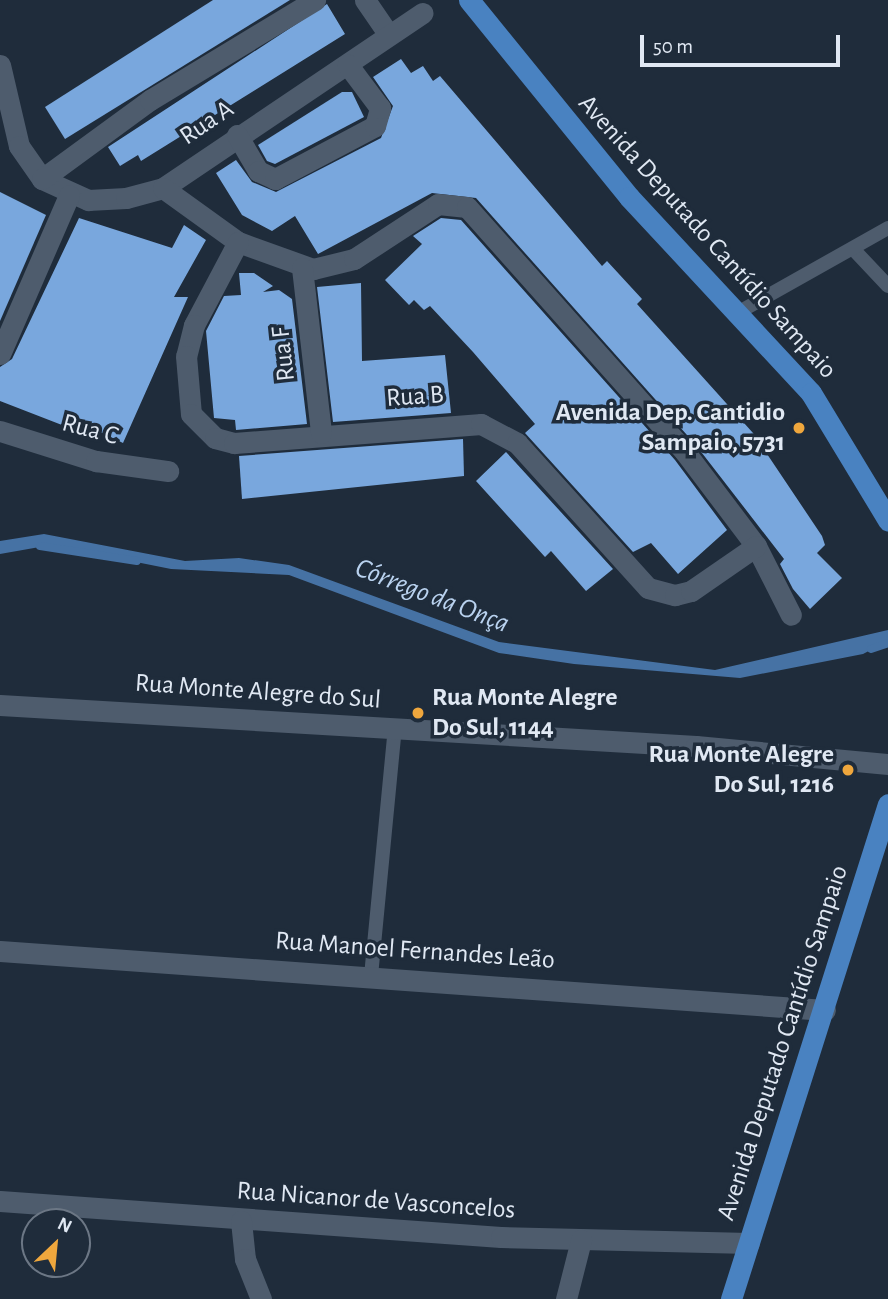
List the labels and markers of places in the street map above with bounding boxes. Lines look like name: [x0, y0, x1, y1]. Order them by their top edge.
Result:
place label: Avenida Dep. Cantidio Sampaio, 5731: [556, 397, 785, 458]
marker: Avenida Dep. Cantidio Sampaio, 5731: [791, 420, 807, 436]
place label: Rua Monte Alegre Do Sul, 1144: [432, 682, 617, 744]
marker: Rua Monte Alegre Do Sul, 1144: [410, 705, 426, 721]
place label: Rua Monte Alegre Do Sul, 1216: [649, 739, 834, 800]
marker: Rua Monte Alegre Do Sul, 1216: [840, 762, 856, 778]

